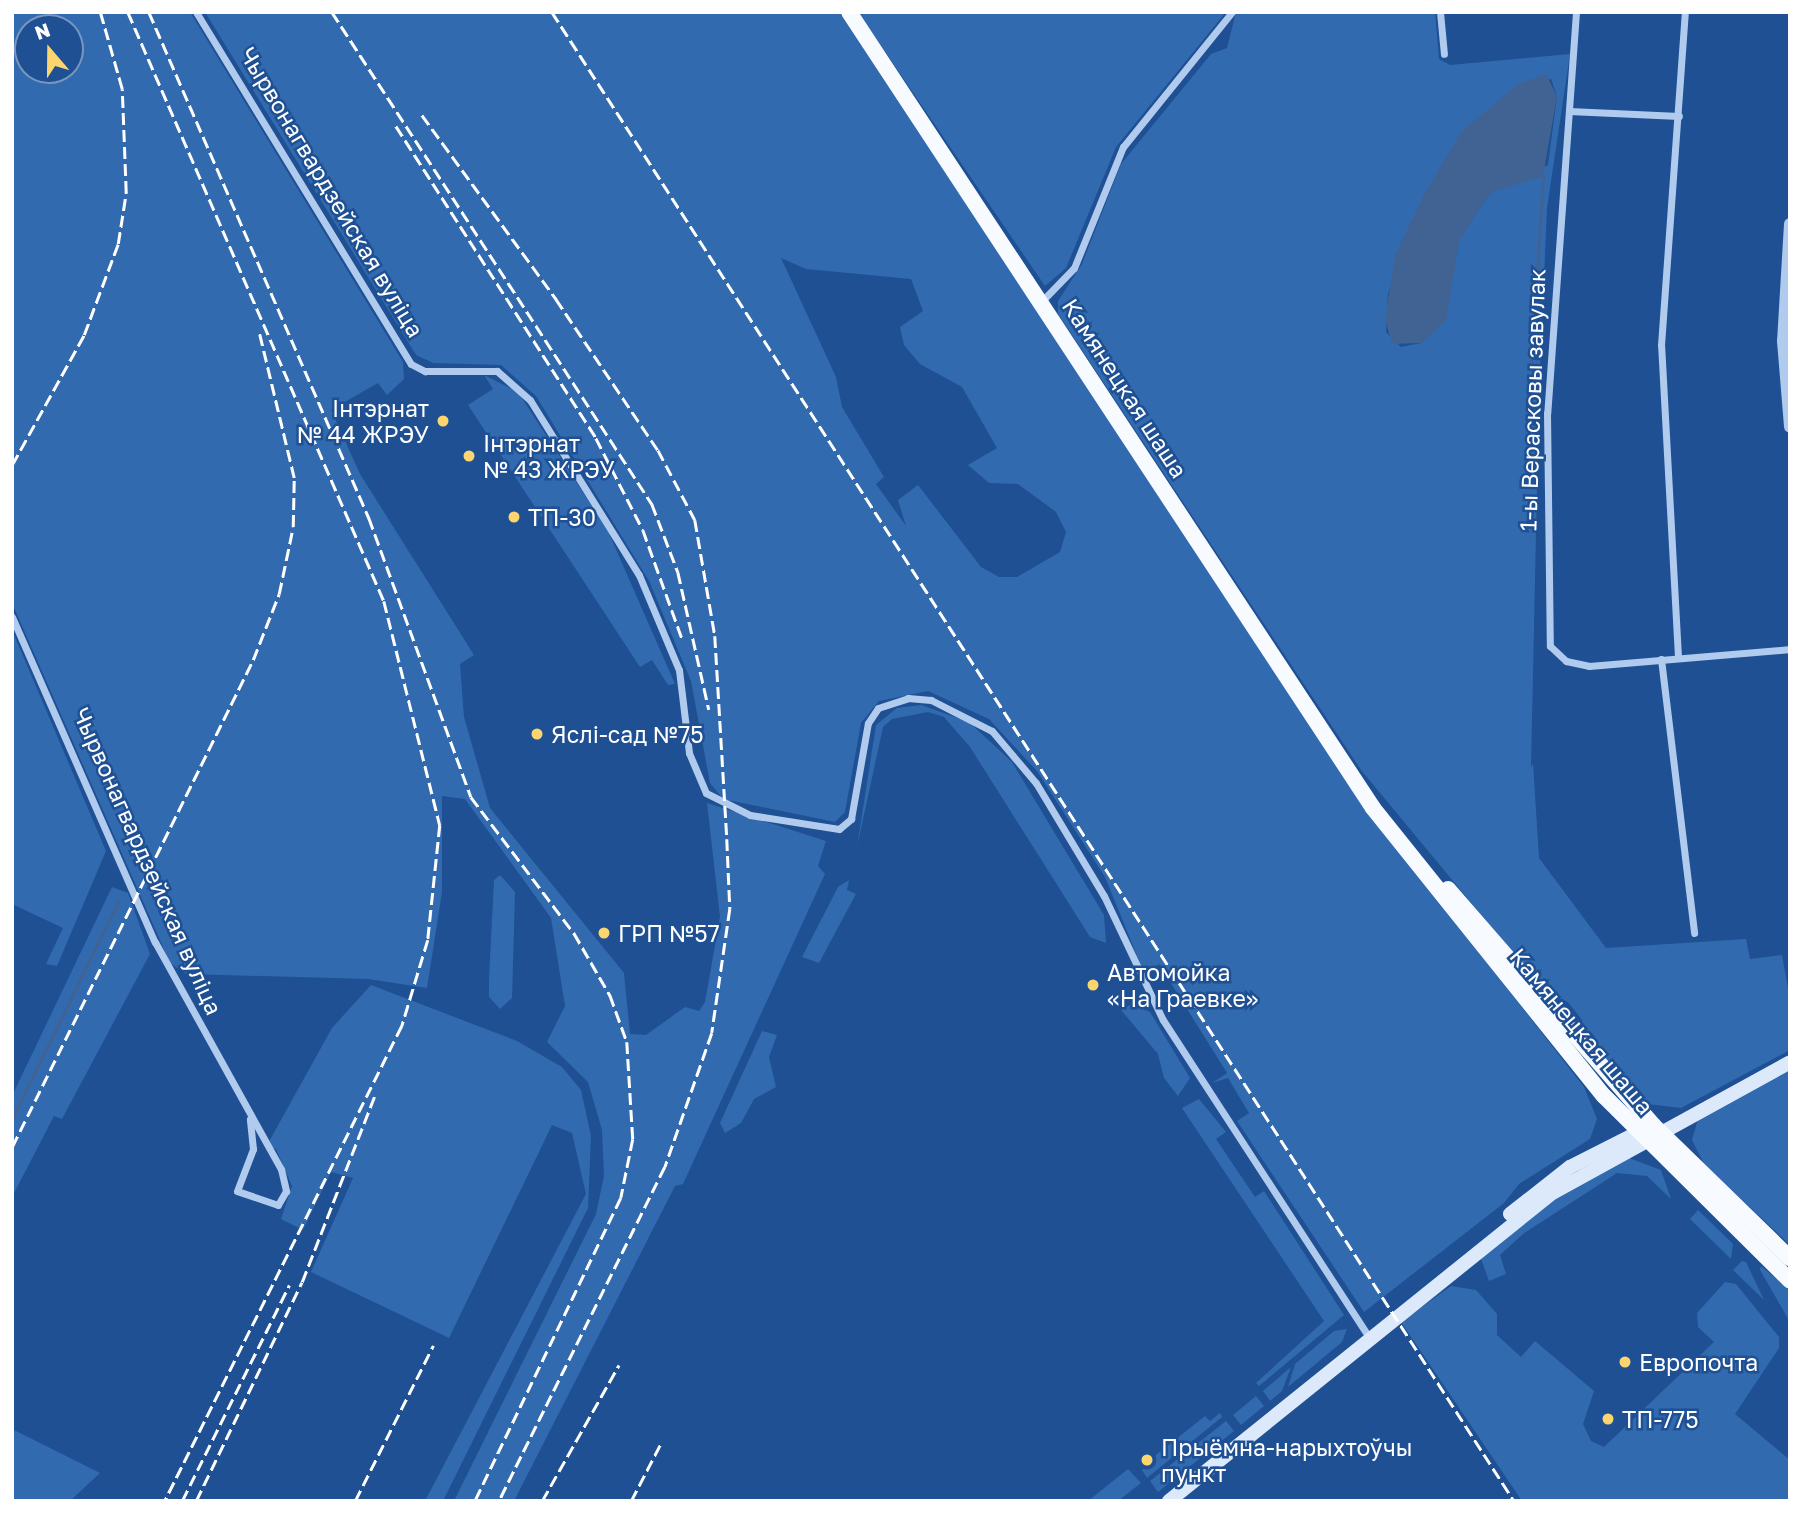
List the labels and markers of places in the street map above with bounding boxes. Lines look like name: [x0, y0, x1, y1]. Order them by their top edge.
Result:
place label: Інтэрнат № 44 ЖРЭУ: [297, 394, 429, 448]
marker: Інтэрнат № 44 ЖРЭУ: [435, 413, 451, 429]
place label: Інтэрнат № 43 ЖРЭУ: [483, 429, 615, 483]
marker: Інтэрнат № 43 ЖРЭУ: [461, 448, 477, 464]
place label: ТП-30: [528, 503, 596, 531]
marker: ТП-30: [506, 509, 522, 525]
place label: Яслі-сад №75: [551, 720, 704, 748]
marker: Яслі-сад №75: [529, 726, 545, 742]
place label: ГРП №57: [618, 919, 720, 947]
marker: ГРП №57: [596, 925, 612, 941]
place label: Автомойка «На Граевке»: [1107, 958, 1258, 1012]
marker: Автомойка «На Граевке»: [1085, 977, 1101, 993]
place label: Европочта: [1639, 1348, 1758, 1376]
marker: Европочта: [1617, 1354, 1633, 1370]
place label: ТП-775: [1622, 1405, 1699, 1433]
marker: ТП-775: [1600, 1411, 1616, 1427]
place label: Прыёмна-нарыхтоўчы пункт: [1161, 1433, 1413, 1487]
marker: Прыёмна-нарыхтоўчы пункт: [1139, 1452, 1155, 1468]

